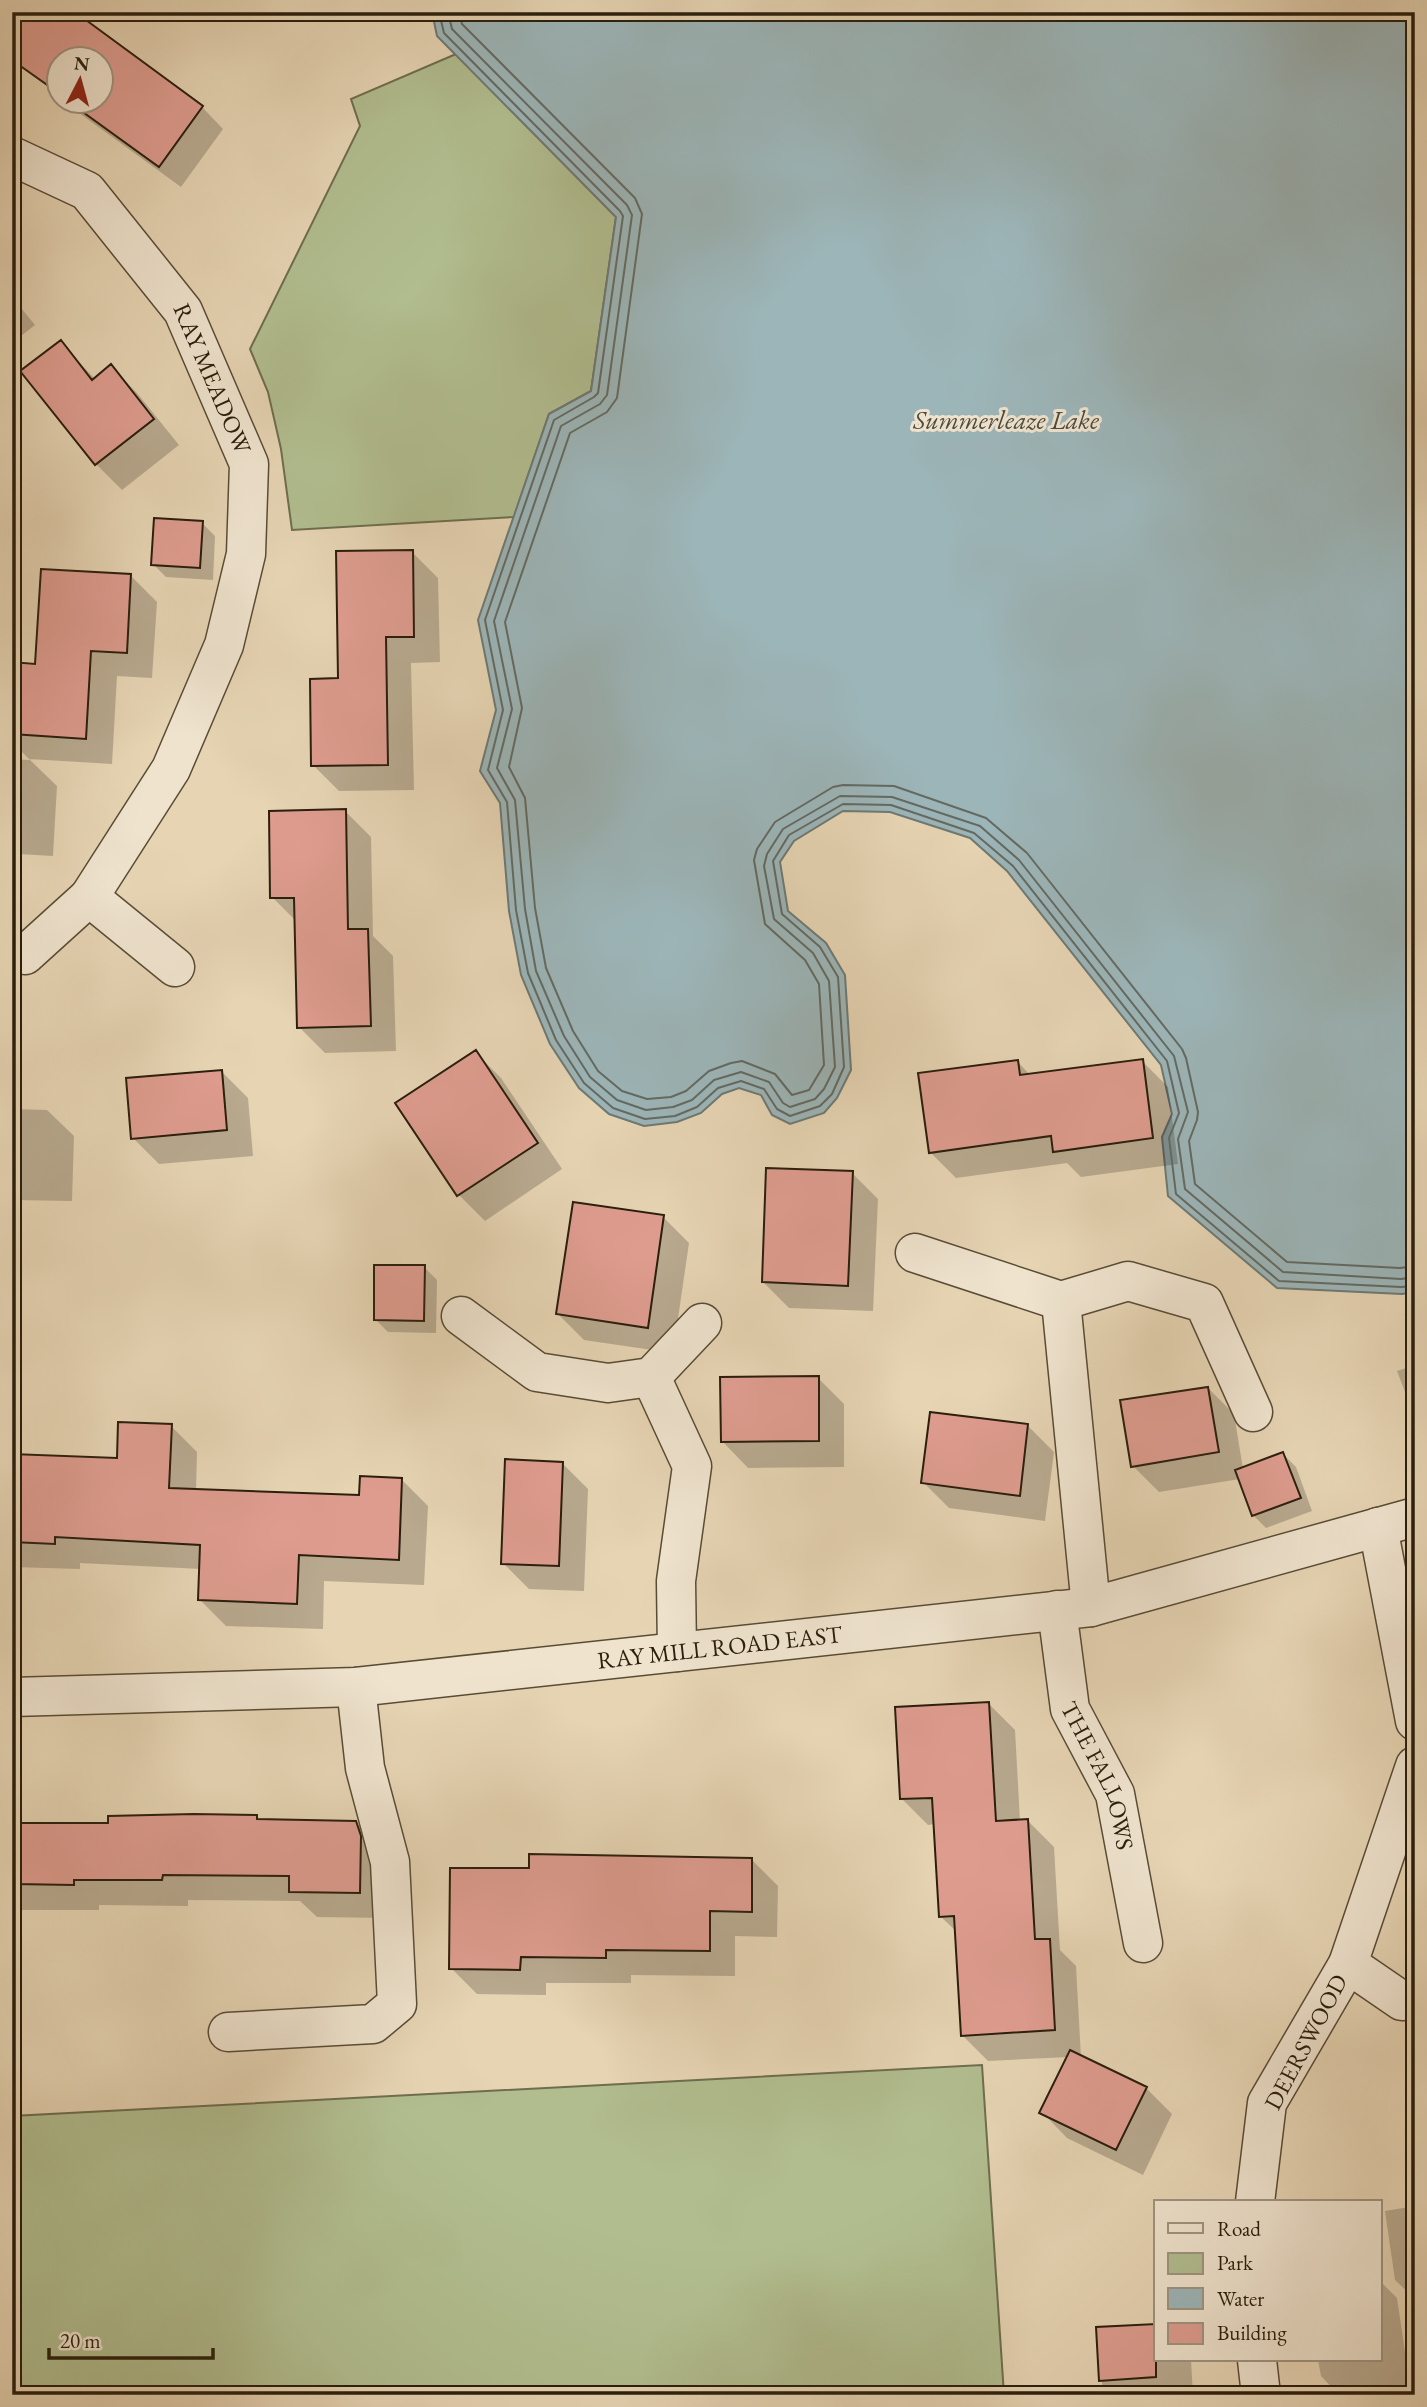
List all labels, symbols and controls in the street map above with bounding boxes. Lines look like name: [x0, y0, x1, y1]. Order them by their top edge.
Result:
north arrow: [46, 46, 116, 116]
text: N: [73, 50, 91, 77]
street label: RAY MEADOW: [166, 298, 259, 459]
water label: Summerleaze Lake: [912, 403, 1100, 437]
street label: RAY MILL ROAD EAST: [596, 1618, 844, 1676]
street label: THE FALLOWS: [1054, 1696, 1141, 1852]
street label: DEERSWOOD: [1257, 1969, 1354, 2115]
legend: [1154, 2200, 1382, 2362]
text: Road: [1217, 2215, 1261, 2242]
text: Park: [1217, 2249, 1254, 2276]
text: Water: [1217, 2285, 1264, 2312]
scale bar: [49, 2316, 214, 2360]
text: Building: [1217, 2319, 1287, 2346]
text: 20 m: [60, 2327, 101, 2354]

